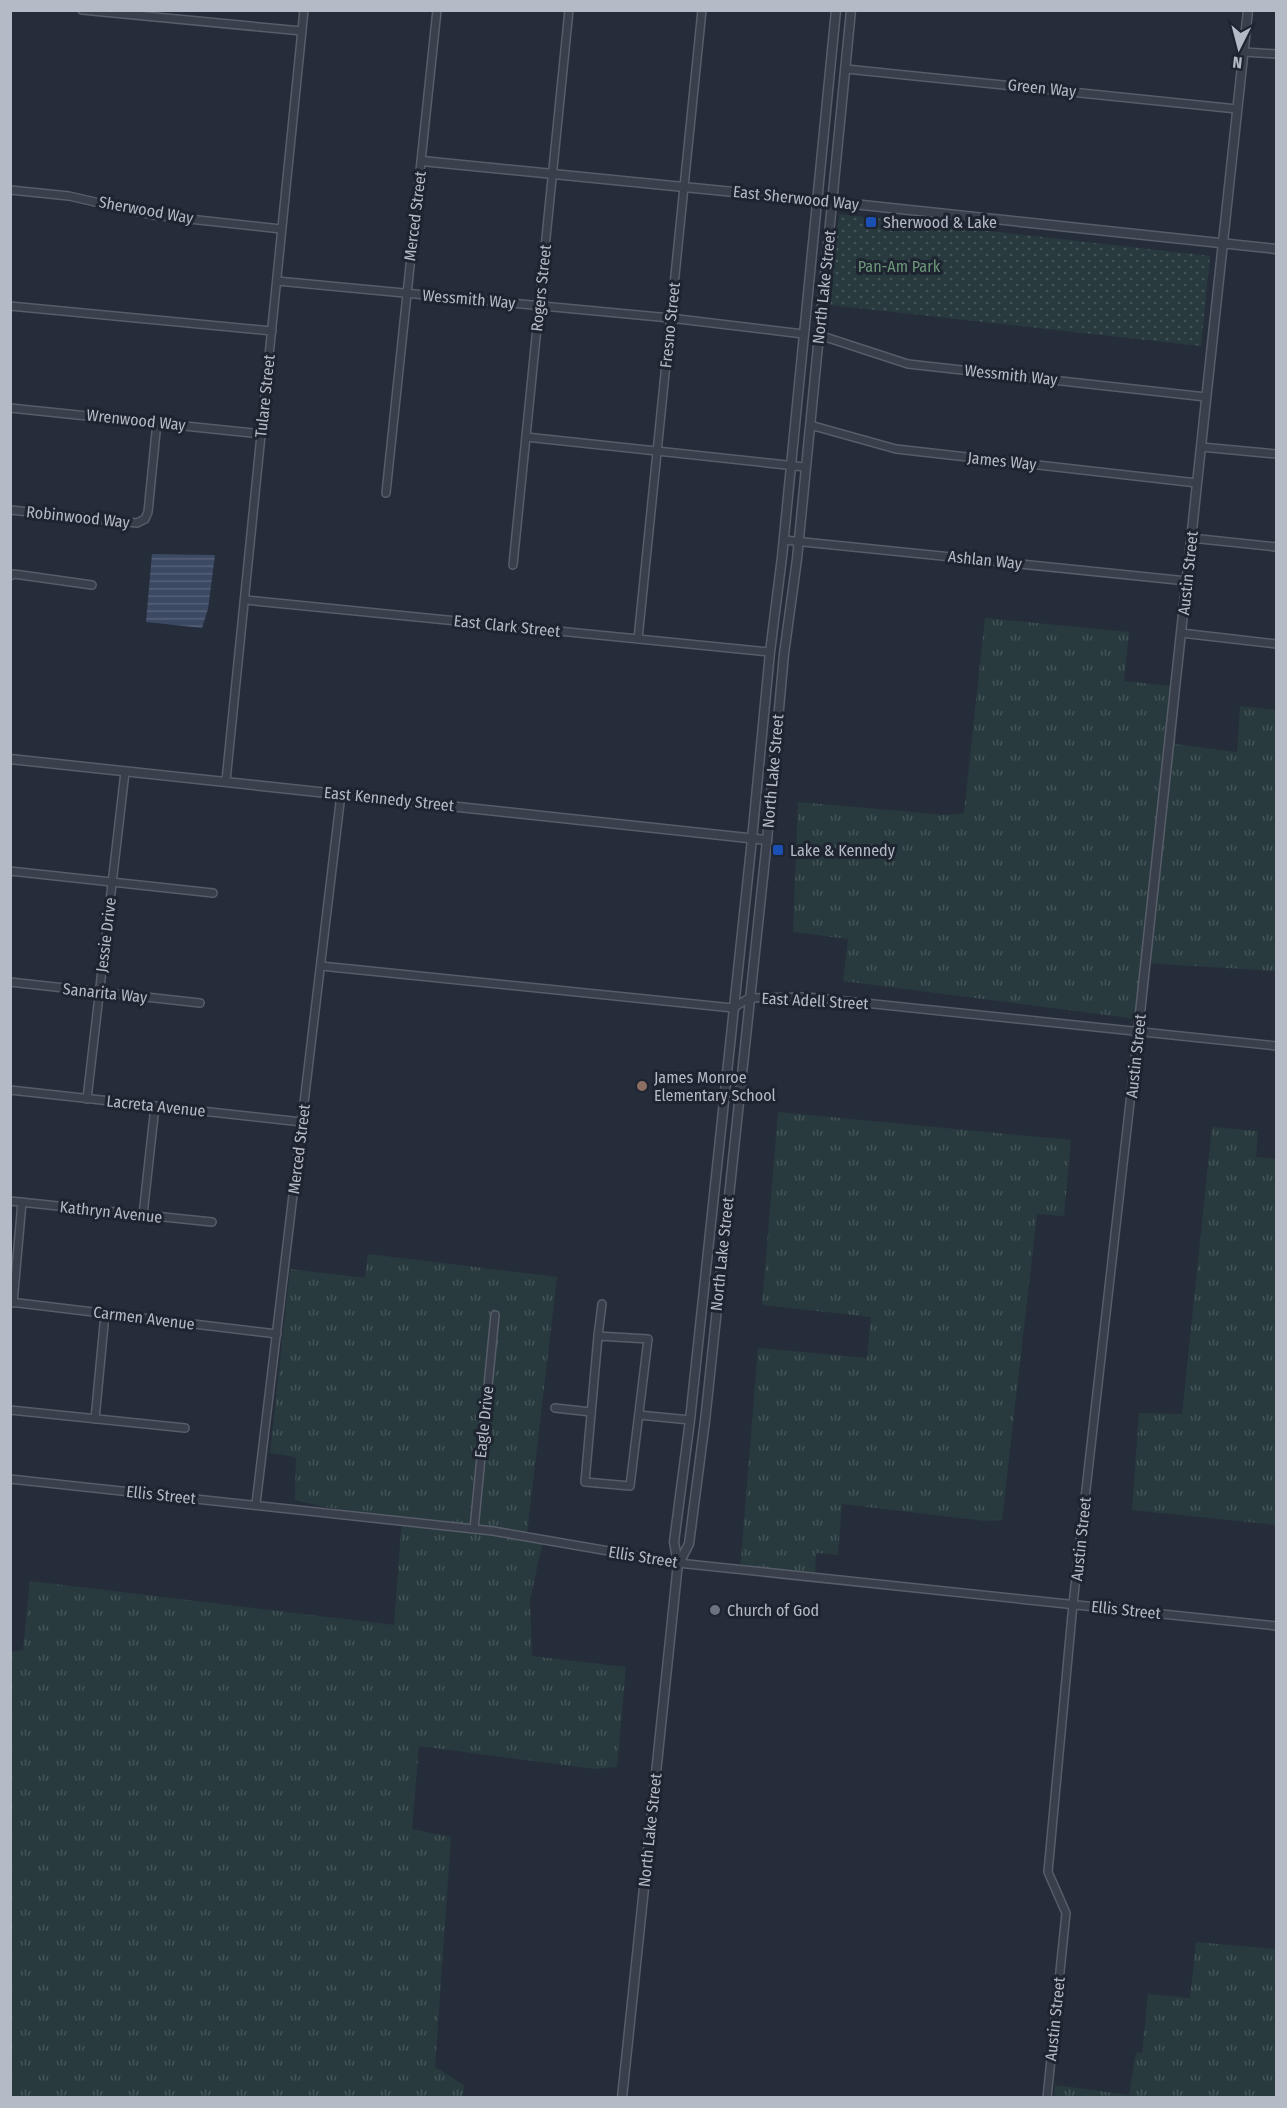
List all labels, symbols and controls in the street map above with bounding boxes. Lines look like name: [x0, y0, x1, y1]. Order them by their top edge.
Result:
north arrow: [1209, 18, 1269, 78]
text: N: [1232, 52, 1243, 72]
street label: Green Way: [1007, 75, 1078, 101]
street label: Merced Street: [400, 169, 430, 262]
street label: East Sherwood Way: [732, 182, 861, 214]
street label: Sherwood Way: [97, 192, 196, 228]
place label: Sherwood & Lake: [883, 213, 997, 232]
marker: Sherwood & Lake: [864, 215, 878, 229]
street label: North Lake Street: [809, 228, 840, 345]
street label: Rogers Street: [527, 243, 555, 332]
park label: Pan-Am Park: [858, 257, 941, 276]
street label: Fresno Street: [656, 280, 684, 369]
street label: Wessmith Way: [422, 285, 517, 313]
street label: Tulare Street: [251, 353, 279, 438]
street label: Wessmith Way: [964, 361, 1059, 389]
street label: Wrenwood Way: [86, 405, 187, 435]
street label: James Way: [967, 448, 1038, 474]
street label: Robinwood Way: [25, 502, 131, 532]
street label: Austin Street: [1174, 529, 1202, 616]
street label: Ashlan Way: [947, 547, 1024, 573]
street label: East Clark Street: [453, 611, 562, 641]
street label: North Lake Street: [759, 712, 788, 829]
street label: East Kennedy Street: [323, 783, 456, 815]
place label: Lake & Kennedy: [790, 841, 896, 860]
marker: Lake & Kennedy: [771, 843, 785, 857]
street label: Jessie Drive: [92, 896, 120, 974]
street label: Sanarita Way: [62, 979, 149, 1007]
street label: East Adell Street: [761, 989, 870, 1013]
street label: Austin Street: [1122, 1012, 1150, 1099]
place label: James Monroe Elementary School: [654, 1068, 776, 1105]
marker: James Monroe Elementary School: [635, 1079, 649, 1093]
street label: Lacreta Avenue: [106, 1091, 207, 1121]
street label: Merced Street: [284, 1102, 314, 1195]
street label: North Lake Street: [707, 1195, 738, 1312]
street label: Kathryn Avenue: [59, 1197, 163, 1227]
street label: Carmen Avenue: [92, 1302, 196, 1334]
street label: Eagle Drive: [471, 1385, 497, 1459]
street label: Ellis Street: [125, 1482, 197, 1508]
street label: Austin Street: [1067, 1495, 1095, 1582]
street label: Ellis Street: [607, 1542, 680, 1572]
street label: Ellis Street: [1090, 1597, 1162, 1623]
place label: Church of God: [727, 1601, 819, 1620]
marker: Church of God: [708, 1603, 722, 1617]
street label: North Lake Street: [635, 1771, 666, 1888]
street label: Austin Street: [1041, 1975, 1069, 2062]

